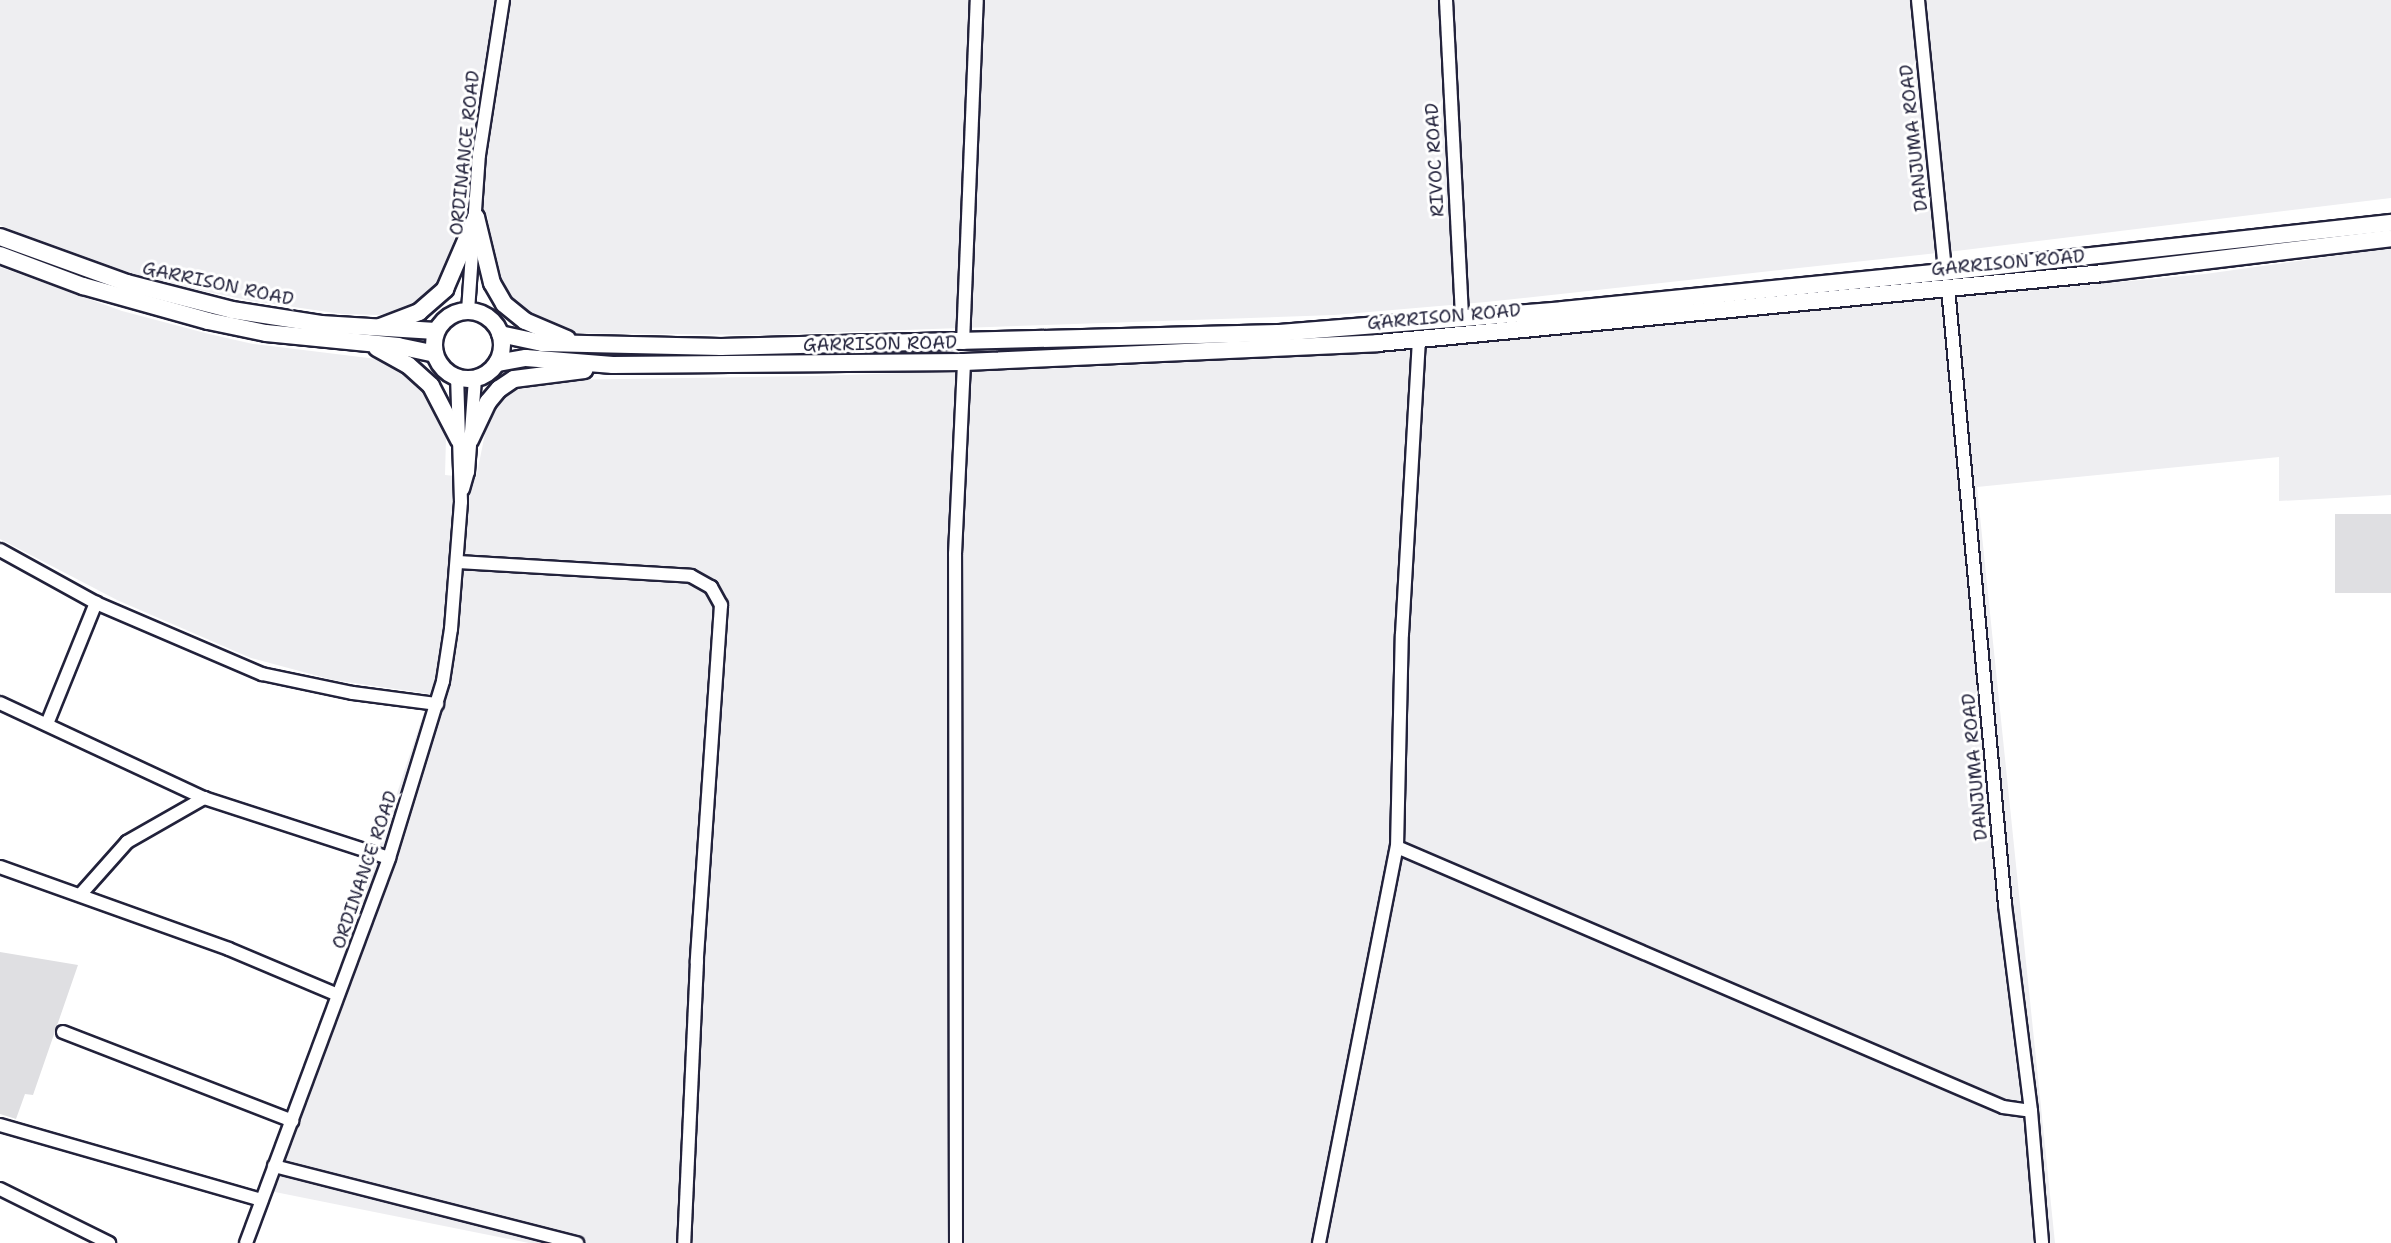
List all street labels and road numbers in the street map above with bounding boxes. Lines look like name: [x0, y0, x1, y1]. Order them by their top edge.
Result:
street label: DANJUMA ROAD: [1896, 63, 1932, 213]
street label: ORDINANCE ROAD: [446, 70, 484, 236]
street label: RIVOC ROAD: [1421, 103, 1449, 217]
street label: GARRISON ROAD: [1930, 246, 2086, 280]
street label: GARRISON ROAD: [140, 257, 296, 311]
street label: GARRISON ROAD: [1366, 300, 1522, 334]
street label: GARRISON ROAD: [803, 332, 957, 356]
street label: DANJUMA ROAD: [1958, 692, 1992, 842]
street label: ORDINANCE ROAD: [328, 788, 402, 952]

